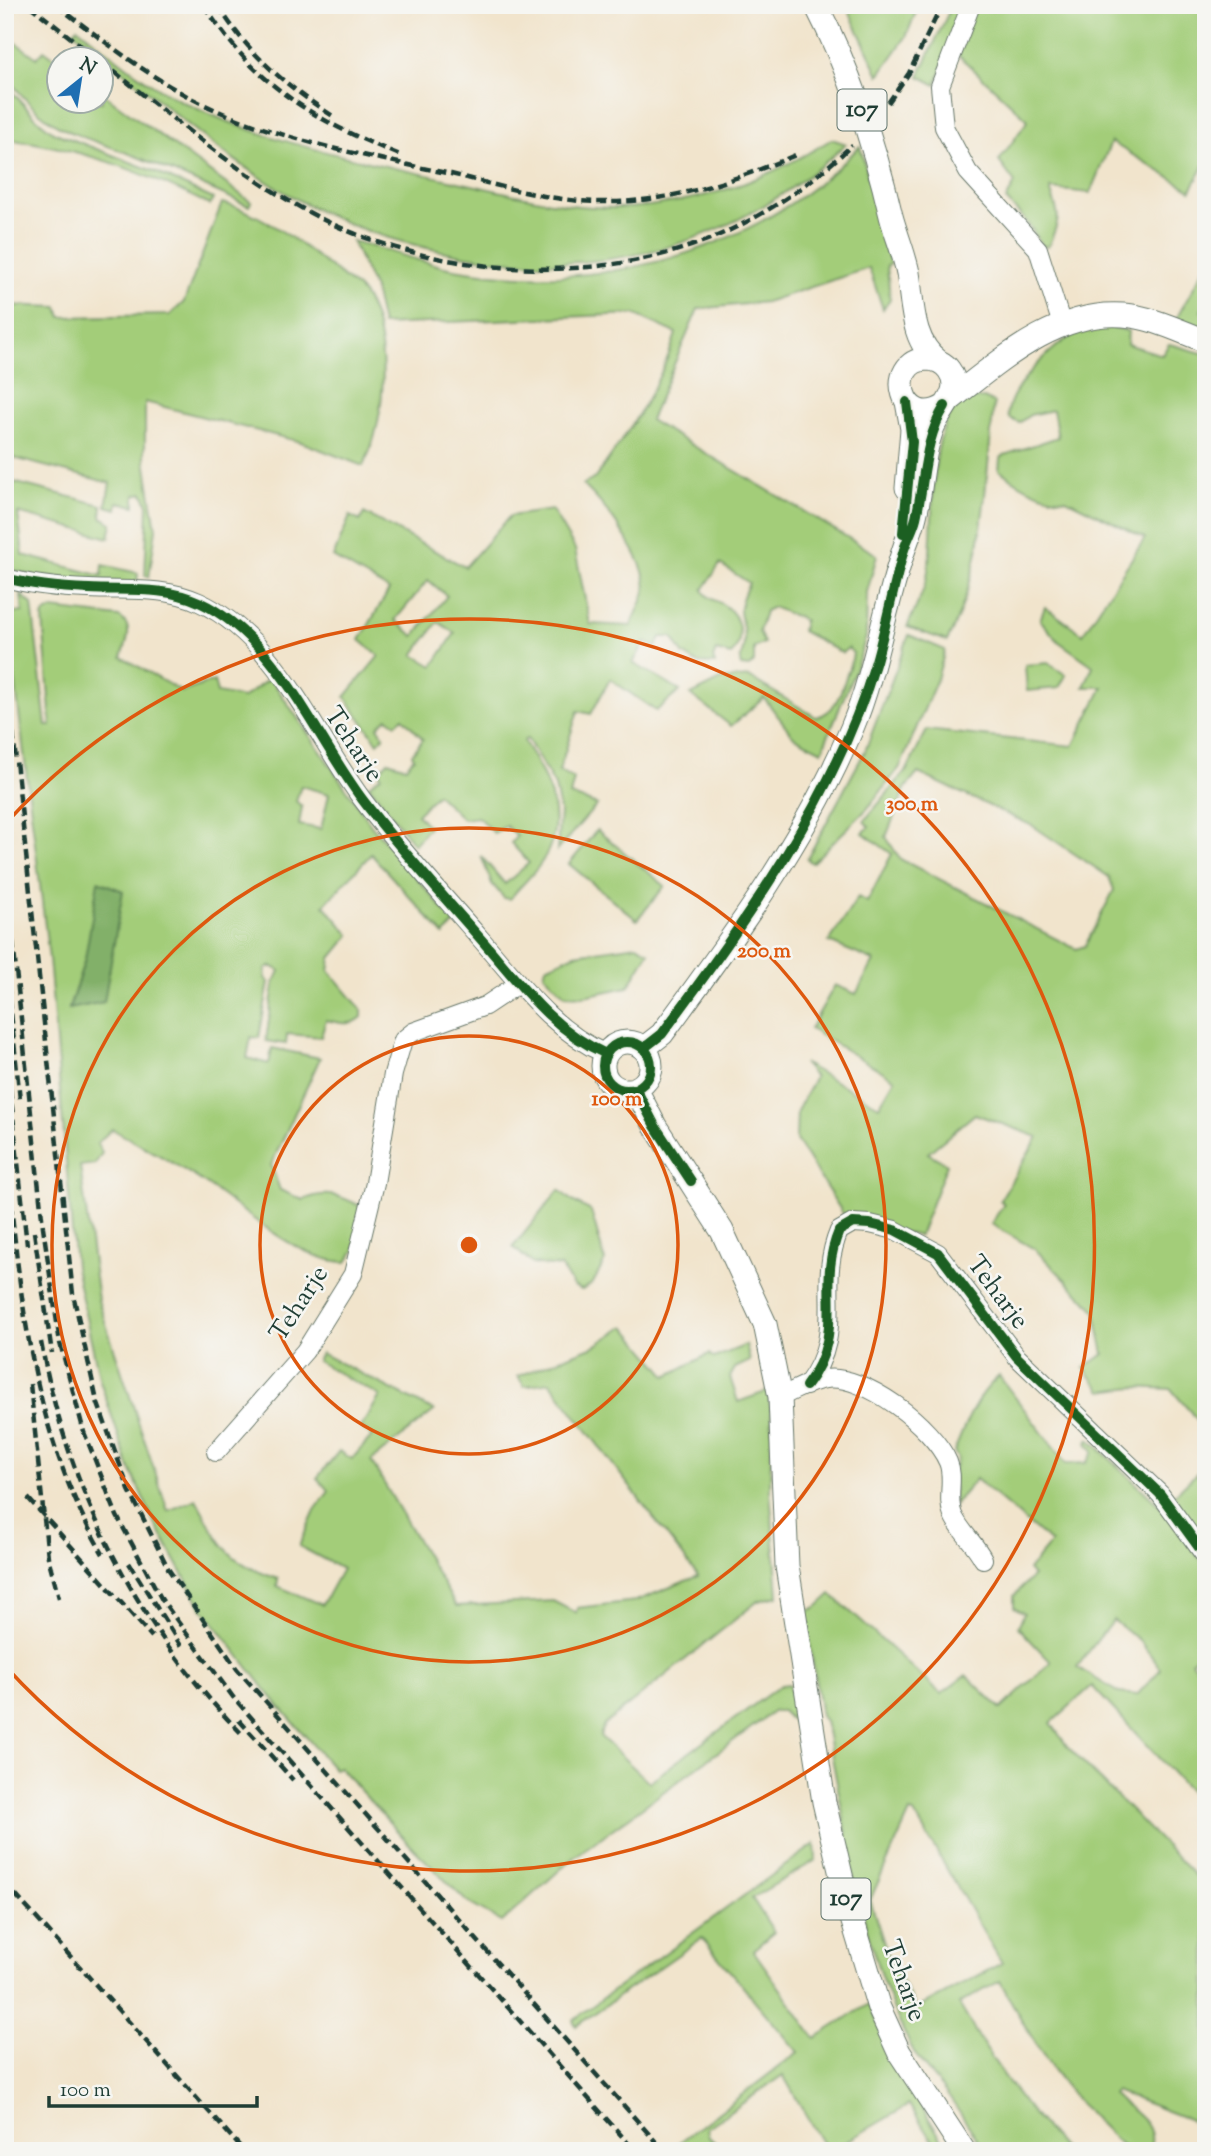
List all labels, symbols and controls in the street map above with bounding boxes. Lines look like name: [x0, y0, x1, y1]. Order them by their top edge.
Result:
north arrow: [46, 46, 116, 116]
text: N: [74, 52, 101, 83]
road number: 107: [838, 90, 886, 130]
street label: Teharje: [314, 700, 392, 790]
text: 300 m: [886, 790, 939, 820]
text: 200 m: [737, 937, 792, 967]
text: 100 m: [592, 1085, 643, 1115]
centre of rings: [457, 1233, 481, 1257]
street label: Teharje: [957, 1248, 1037, 1338]
street label: Teharje: [262, 1259, 338, 1349]
road number: 107: [822, 1878, 870, 1920]
street label: Teharje: [871, 1935, 935, 2027]
scale bar: [49, 2065, 257, 2109]
text: 100 m: [60, 2076, 111, 2106]

